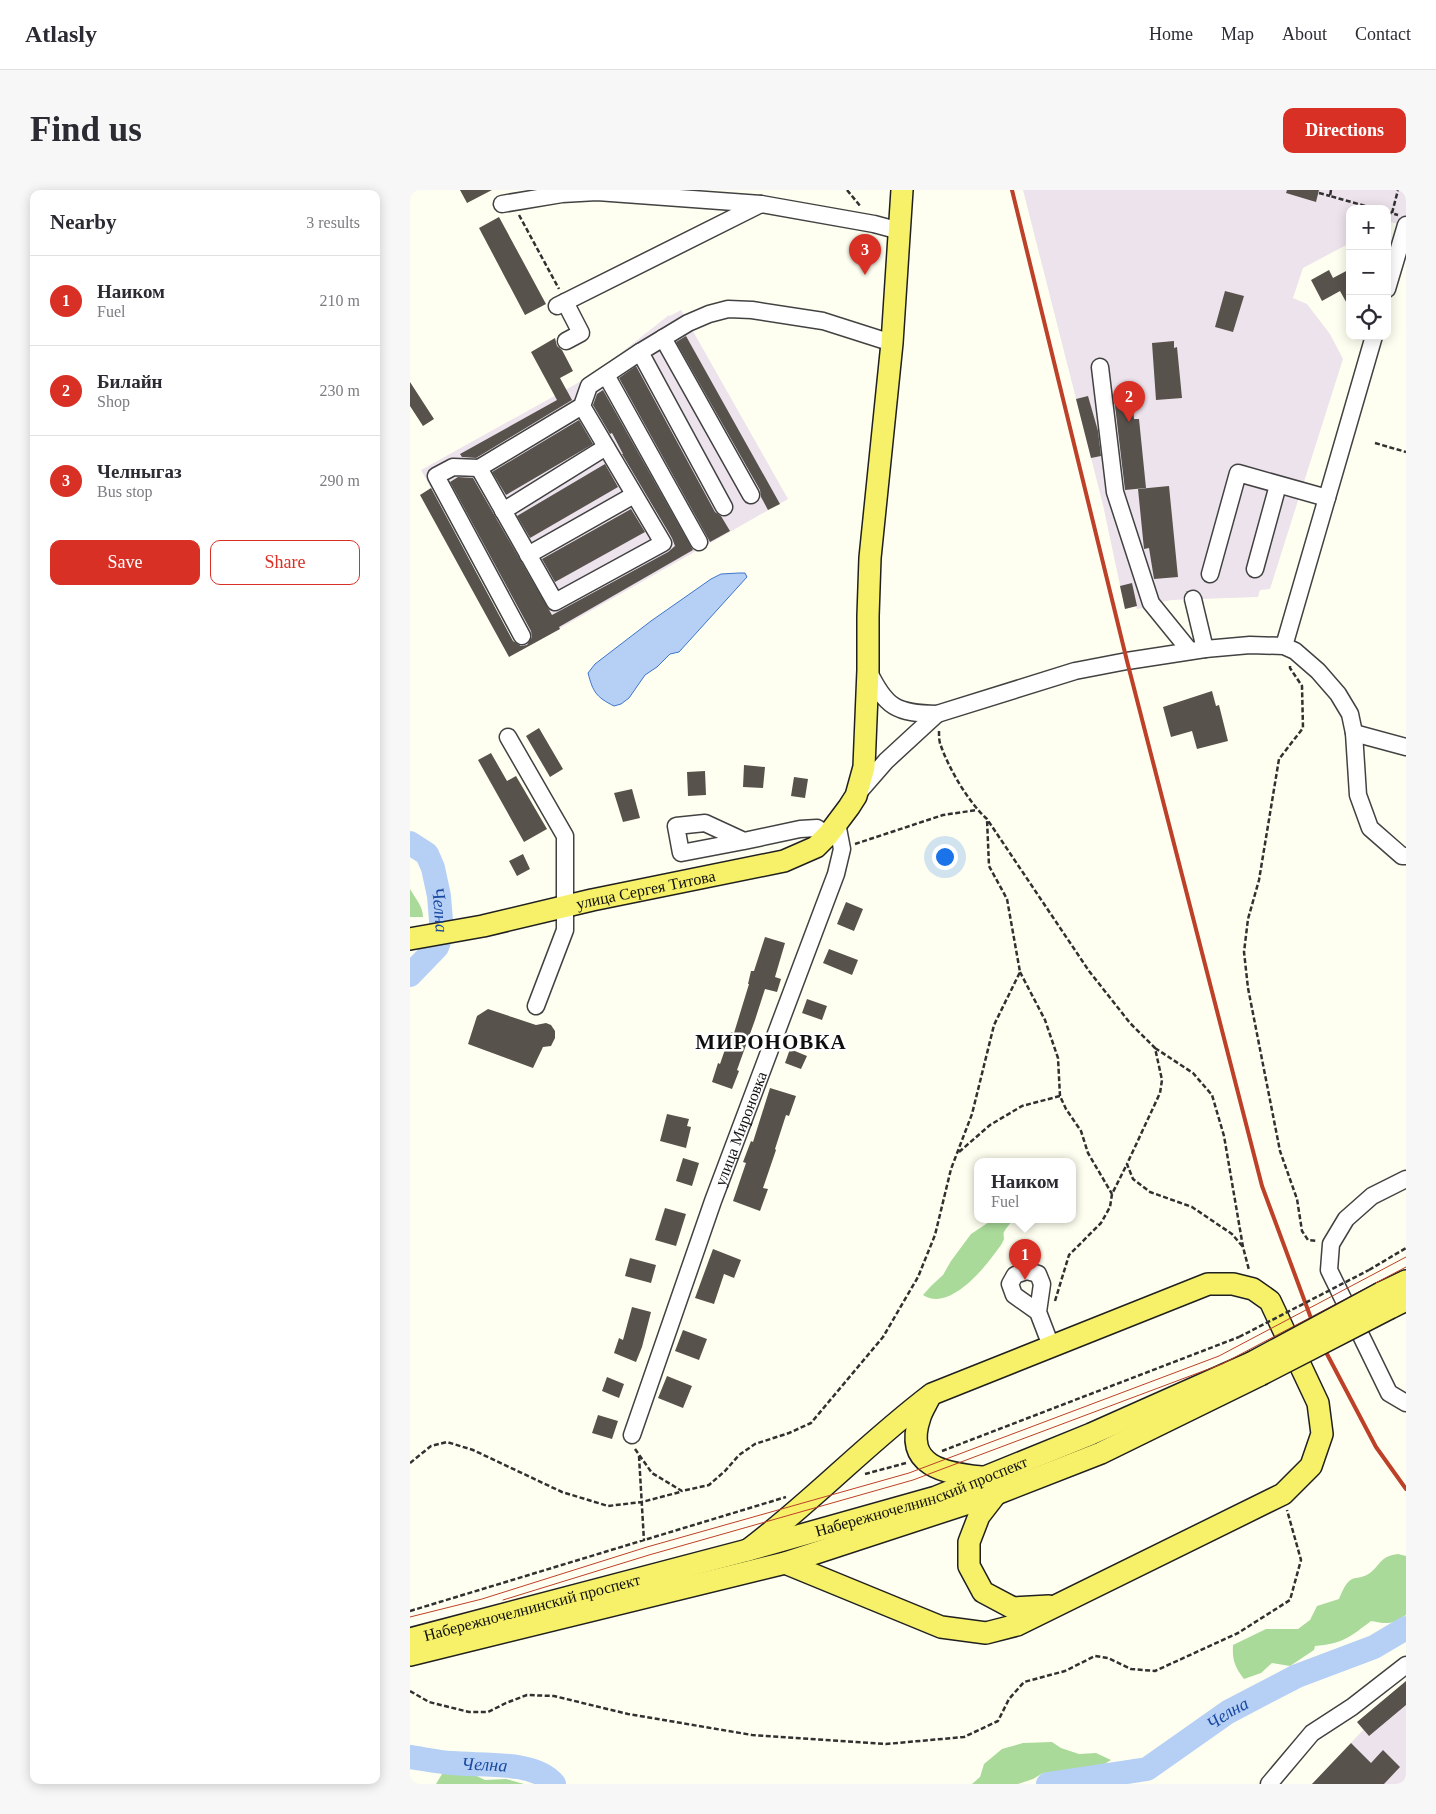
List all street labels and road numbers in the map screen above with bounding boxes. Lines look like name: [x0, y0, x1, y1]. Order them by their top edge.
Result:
street label: улица Сергея Титова: [575, 867, 717, 913]
street label: улица Мироновка: [711, 1069, 770, 1189]
street label: Набережночелнинский проспект: [813, 1453, 1030, 1540]
street label: Набережночелнинский проспект: [422, 1571, 642, 1644]

